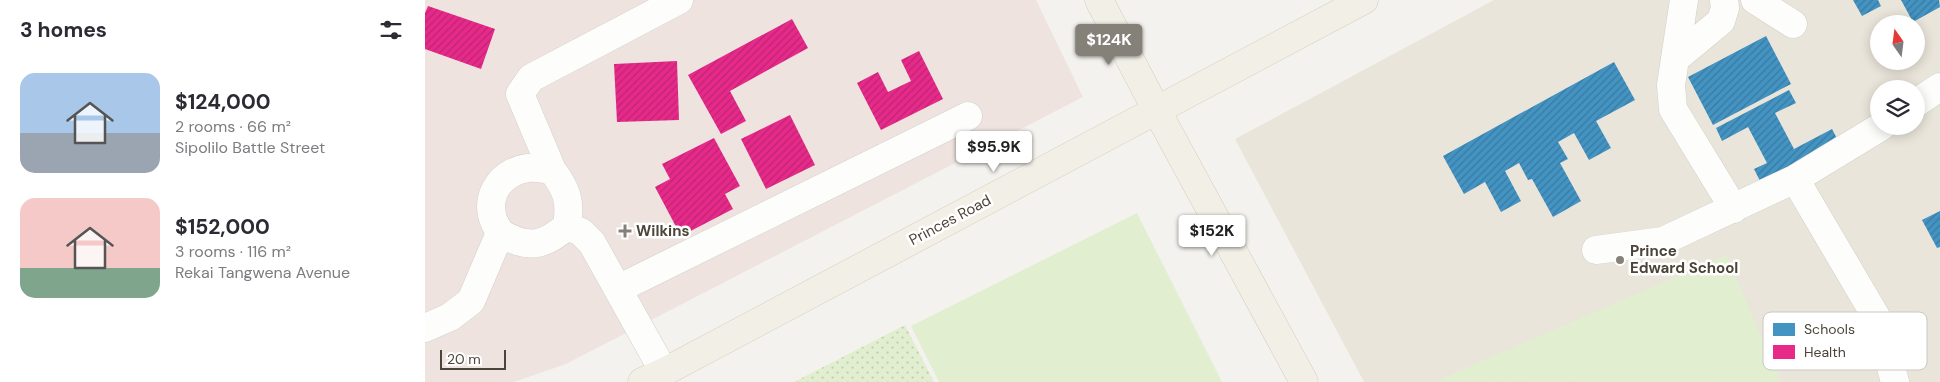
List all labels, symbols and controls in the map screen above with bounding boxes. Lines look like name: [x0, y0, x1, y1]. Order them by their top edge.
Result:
north arrow: [1870, 15, 1925, 70]
map controls: [1870, 15, 1925, 135]
text: 3 homes: [20, 16, 107, 44]
icon: filters: [377, 16, 405, 44]
pin: $124K: [1074, 23, 1144, 66]
text: $124K: [1086, 29, 1132, 50]
button: layers: [1870, 80, 1925, 135]
text: $124,000: [175, 88, 270, 116]
icon: home: [60, 93, 120, 153]
text: 2 rooms · 66 m²: [175, 116, 291, 137]
pin: $95.9K: [953, 130, 1035, 173]
text: $95.9K: [967, 136, 1021, 157]
text: Sipolilo Battle Street: [175, 137, 325, 158]
street label: Princes Road: [906, 190, 994, 250]
text: $152,000: [175, 213, 270, 241]
pin: $152K: [1177, 214, 1247, 257]
icon: home: [60, 218, 120, 278]
text: $152K: [1189, 220, 1235, 241]
place label: Wilkins: [636, 221, 689, 241]
marker: Wilkins: [618, 224, 632, 238]
text: 3 rooms · 116 m²: [175, 241, 291, 262]
place label: Prince Edward School: [1630, 241, 1738, 278]
marker: Prince Edward School: [1614, 254, 1626, 266]
text: Rekai Tangwena Avenue: [175, 262, 350, 283]
legend: [1763, 312, 1927, 370]
text: Schools: [1804, 320, 1855, 338]
text: Health: [1804, 343, 1846, 361]
scale bar: [440, 347, 506, 370]
text: 20 m: [447, 350, 481, 368]

